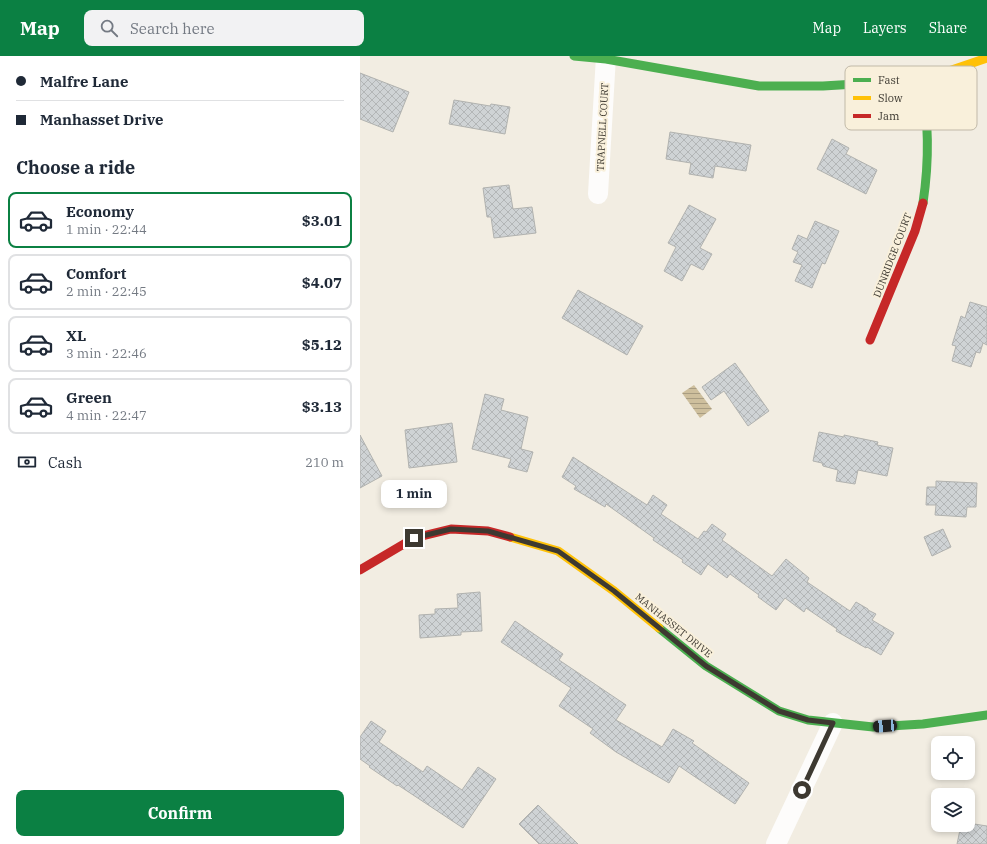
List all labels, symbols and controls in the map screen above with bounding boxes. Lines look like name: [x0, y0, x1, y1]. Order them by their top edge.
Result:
search box: [84, 10, 364, 46]
text: Map: [20, 16, 60, 40]
icon: search: [98, 17, 120, 39]
text: Search here: [130, 19, 214, 38]
text: Map: [813, 19, 841, 37]
text: Layers: [863, 19, 907, 37]
text: Share: [929, 19, 967, 37]
legend: [845, 66, 977, 130]
text: Malfre Lane: [40, 72, 128, 91]
text: Fast: [878, 73, 900, 87]
street label: TRAPNELL COURT: [594, 82, 611, 172]
text: Slow: [878, 91, 903, 105]
text: Jam: [878, 109, 900, 123]
text: Manhasset Drive: [40, 110, 163, 129]
text: Choose a ride: [16, 156, 135, 179]
icon: car: [18, 202, 54, 238]
text: Economy: [66, 202, 134, 221]
text: $3.01: [302, 211, 342, 230]
street label: DUNRIDGE COURT: [870, 211, 915, 299]
text: 1 min · 22:44: [66, 221, 147, 238]
icon: car: [18, 264, 54, 300]
text: Comfort: [66, 264, 126, 283]
text: $4.07: [302, 273, 342, 292]
text: 2 min · 22:45: [66, 283, 147, 300]
icon: car: [18, 326, 54, 362]
text: XL: [66, 326, 86, 345]
text: $5.12: [302, 335, 342, 354]
text: 3 min · 22:46: [66, 345, 147, 362]
icon: car: [18, 388, 54, 424]
text: Green: [66, 388, 112, 407]
text: $3.13: [302, 397, 342, 416]
text: 4 min · 22:47: [66, 407, 147, 424]
icon: cash: [16, 451, 38, 473]
text: Cash: [48, 453, 82, 472]
text: 210 m: [305, 454, 344, 471]
callout: 1 min: [381, 480, 447, 508]
text: 1 min: [396, 485, 432, 502]
route end: [405, 529, 423, 547]
street label: MANHASSET DRIVE: [633, 590, 715, 660]
car: [873, 719, 897, 733]
map controls: [931, 736, 975, 832]
button: locate: [931, 736, 975, 780]
route start: [793, 781, 811, 799]
button: layers: [931, 788, 975, 832]
button: Confirm: [16, 790, 344, 836]

